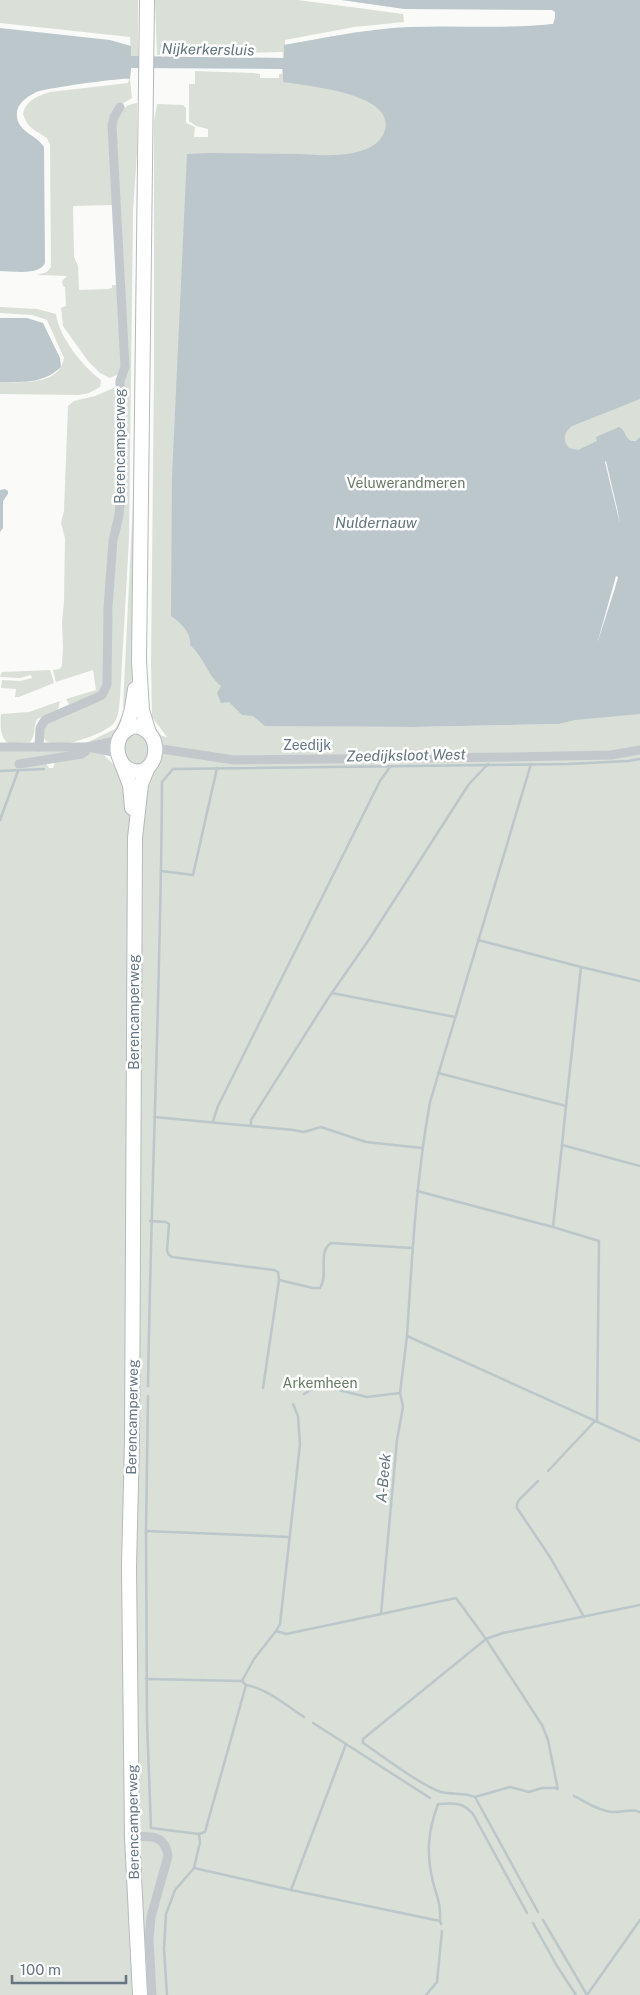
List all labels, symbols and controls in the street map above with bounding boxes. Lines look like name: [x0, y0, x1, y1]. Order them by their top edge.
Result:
water label: Nijkerkersluis: [161, 40, 255, 58]
street label: Berencamperweg: [112, 388, 128, 504]
park label: Veluwerandmeren: [347, 475, 465, 491]
water label: Nuldernauw: [335, 514, 418, 531]
street label: Zeedijk: [283, 737, 331, 753]
water label: Zeedijksloot West: [346, 745, 466, 765]
street label: Berencamperweg: [126, 954, 142, 1070]
street label: Berencamperweg: [123, 1359, 141, 1475]
park label: Arkemheen: [283, 1375, 358, 1391]
water label: A-Beek: [372, 1452, 394, 1503]
street label: Berencamperweg: [124, 1764, 142, 1880]
scale bar: [12, 1952, 126, 1984]
text: 100 m: [20, 1961, 61, 1978]

